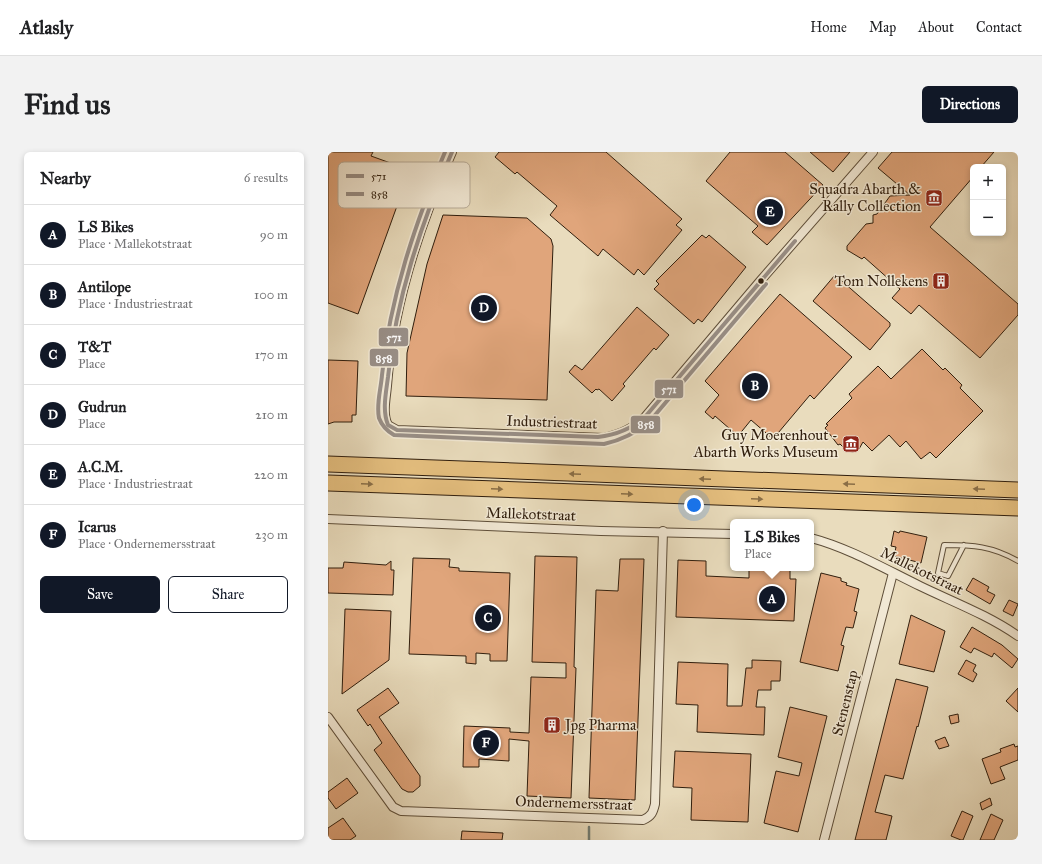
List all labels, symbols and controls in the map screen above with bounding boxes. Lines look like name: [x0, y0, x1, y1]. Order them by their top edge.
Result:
text: Atlasly: [20, 16, 73, 39]
text: Home: [810, 19, 847, 36]
text: Map: [869, 19, 896, 36]
text: About: [918, 19, 954, 36]
text: Contact: [976, 19, 1022, 36]
button: Directions: [922, 86, 1018, 123]
text: Find us: [24, 87, 110, 122]
legend: [338, 162, 470, 208]
map controls: [970, 164, 1006, 236]
button: +: [970, 164, 1006, 200]
text: Nearby: [40, 168, 91, 189]
text: 6 results: [244, 170, 288, 186]
text: 571: [371, 170, 386, 183]
place label: Squadra Abarth & Rally Collection: [809, 180, 921, 215]
text: 858: [371, 188, 388, 201]
museum icon: Squadra Abarth & Rally Collection: [924, 188, 944, 208]
pin: E: [757, 197, 783, 227]
button: −: [970, 200, 1006, 236]
text: LS Bikes: [78, 218, 133, 236]
text: A: [49, 227, 57, 243]
text: 90 m: [260, 227, 288, 243]
text: Place · Mallekotstraat: [78, 236, 192, 252]
building icon: Tom Nollekens: [931, 271, 951, 291]
place label: Tom Nollekens: [835, 272, 928, 290]
unlabelled marker: [756, 276, 766, 286]
text: Antilope: [78, 278, 131, 296]
text: B: [49, 287, 57, 303]
text: 100 m: [254, 287, 288, 303]
pin: D: [471, 293, 497, 323]
text: Place · Industriestraat: [78, 296, 193, 312]
line badge: 571: [378, 327, 409, 347]
text: 571: [386, 331, 402, 344]
text: T&T: [78, 338, 111, 356]
text: C: [49, 347, 57, 363]
text: 170 m: [255, 347, 288, 363]
line badge: 858: [369, 348, 399, 367]
text: 858: [376, 352, 393, 365]
text: Place: [78, 356, 105, 372]
pin: B: [742, 371, 768, 401]
line badge: 571: [654, 379, 684, 399]
text: 571: [661, 383, 677, 396]
text: Gudrun: [78, 398, 126, 416]
text: D: [48, 407, 58, 423]
text: 210 m: [255, 407, 288, 423]
street label: Industriestraat: [506, 411, 599, 433]
line badge: 858: [630, 415, 661, 434]
text: Place: [78, 416, 105, 432]
text: 858: [638, 418, 655, 431]
place label: Guy Moerenhout - Abarth Works Museum: [693, 426, 838, 461]
museum icon: Guy Moerenhout - Abarth Works Museum: [841, 434, 861, 454]
text: A.C.M.: [78, 458, 123, 476]
text: E: [48, 467, 58, 483]
text: 220 m: [254, 467, 288, 483]
one-way arrow: [568, 471, 581, 477]
one-way arrow: [699, 475, 711, 482]
text: Place · Industriestraat: [78, 476, 193, 492]
one-way arrow: [361, 481, 374, 487]
one-way arrow: [842, 481, 855, 487]
one-way arrow: [491, 486, 504, 492]
one-way arrow: [972, 486, 985, 492]
one-way arrow: [621, 491, 634, 497]
your location: [684, 495, 704, 515]
one-way arrow: [751, 495, 763, 502]
street label: Mallekotstraat: [486, 503, 577, 525]
text: Icarus: [78, 518, 116, 536]
popup: [730, 519, 814, 571]
text: F: [49, 527, 57, 543]
text: 230 m: [255, 527, 288, 543]
text: LS Bikes: [744, 528, 800, 546]
text: Place · Ondernemersstraat: [78, 536, 216, 552]
street label: Mallekotstraat: [878, 543, 967, 599]
text: Place: [744, 546, 772, 562]
button: Save: [40, 576, 160, 613]
button: Share: [168, 576, 288, 613]
pin: A: [759, 584, 785, 614]
pin: C: [475, 603, 501, 633]
street label: Stenenstap: [828, 668, 862, 738]
building icon: Jpg Pharma: [542, 715, 562, 735]
place label: Jpg Pharma: [563, 716, 637, 735]
pin: F: [473, 728, 499, 758]
street label: Ondernemersstraat: [515, 792, 634, 814]

